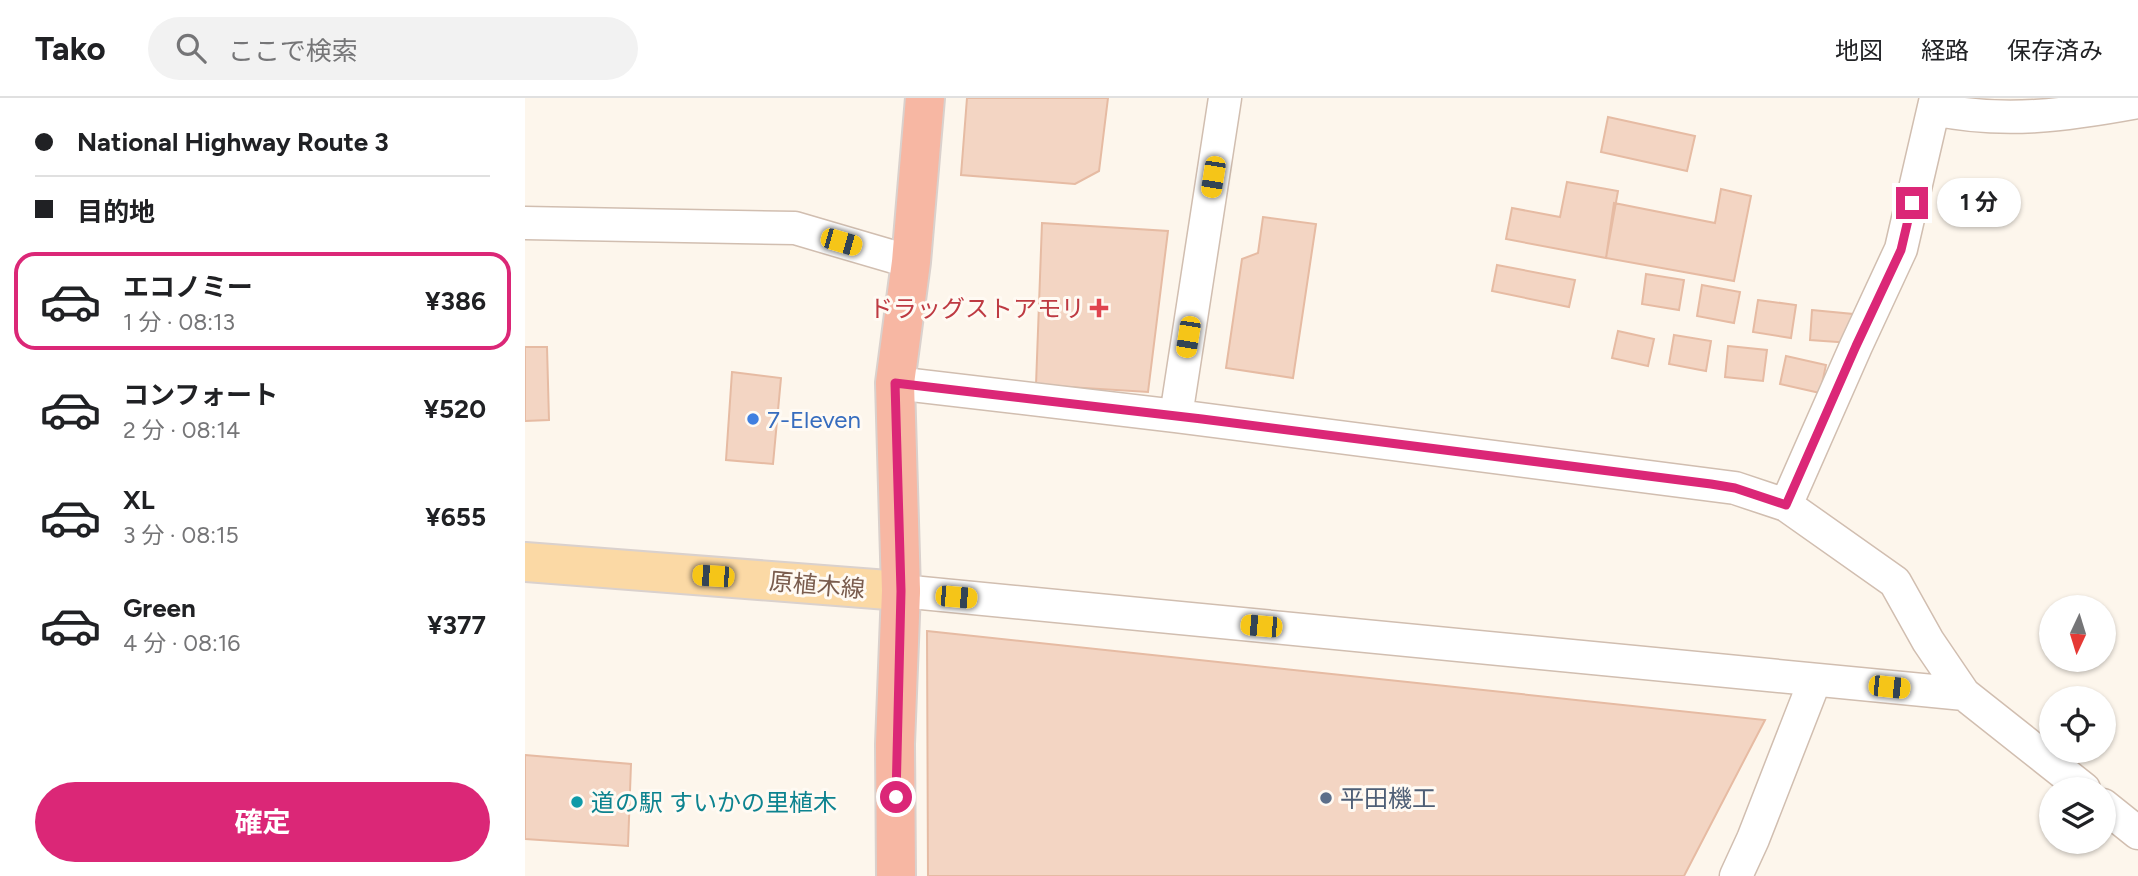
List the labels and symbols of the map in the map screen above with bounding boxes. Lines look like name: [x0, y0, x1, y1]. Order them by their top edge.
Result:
car: [1200, 155, 1227, 199]
callout: 1 分: [1937, 178, 2021, 228]
route end: [1896, 187, 1928, 219]
car: [818, 226, 865, 258]
place label: ドラッグストアモリ: [869, 294, 1085, 323]
marker: ドラッグストアモリ: [1091, 300, 1107, 316]
car: [1175, 315, 1202, 359]
place label: 7-Eleven: [767, 405, 861, 434]
marker: 7-Eleven: [745, 411, 761, 427]
car: [692, 564, 735, 588]
street label: 原植木線: [768, 566, 866, 604]
car: [935, 585, 978, 609]
north arrow: [2039, 595, 2116, 672]
car: [1240, 614, 1283, 638]
car: [1868, 674, 1911, 700]
route start: [880, 781, 912, 813]
place label: 平田機工: [1340, 784, 1436, 813]
place label: 道の駅 すいかの里植木: [591, 788, 837, 817]
marker: 平田機工: [1318, 790, 1334, 806]
marker: 道の駅 すいかの里植木: [569, 794, 585, 810]

